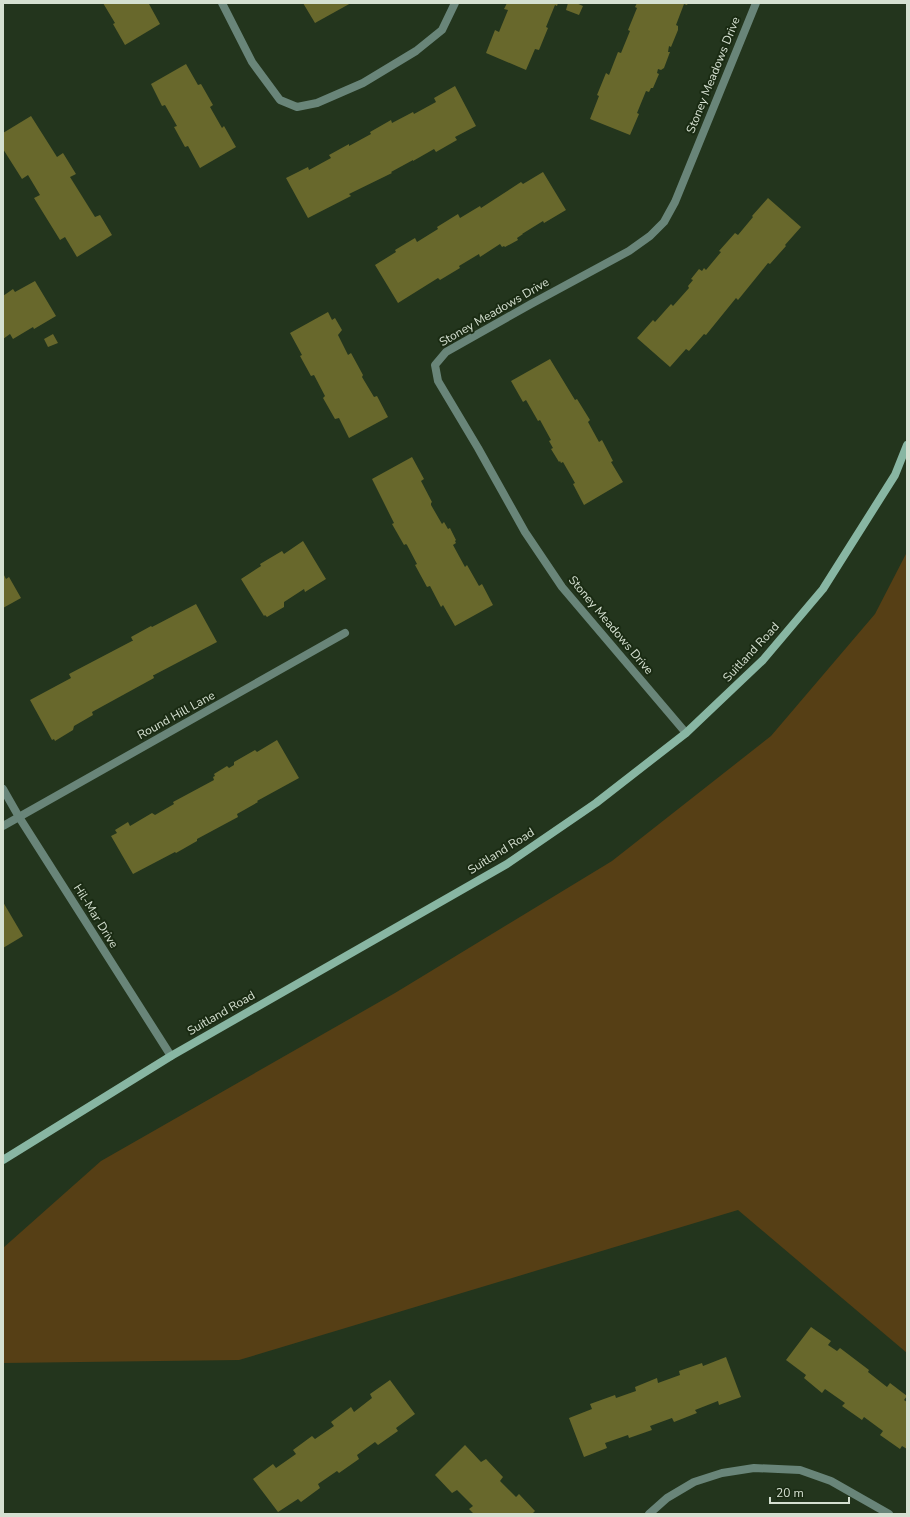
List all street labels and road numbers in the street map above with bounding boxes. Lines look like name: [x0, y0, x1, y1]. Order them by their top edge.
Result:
street label: Stoney Meadows Drive: [682, 14, 744, 136]
street label: Stoney Meadows Drive: [436, 274, 552, 350]
street label: Stoney Meadows Drive: [565, 572, 657, 678]
street label: Suitland Road: [719, 619, 783, 685]
street label: Round Hill Lane: [134, 687, 218, 743]
street label: Suitland Road: [465, 824, 537, 878]
street label: Hil-Mar Drive: [70, 881, 122, 951]
street label: Suitland Road: [184, 987, 258, 1039]

